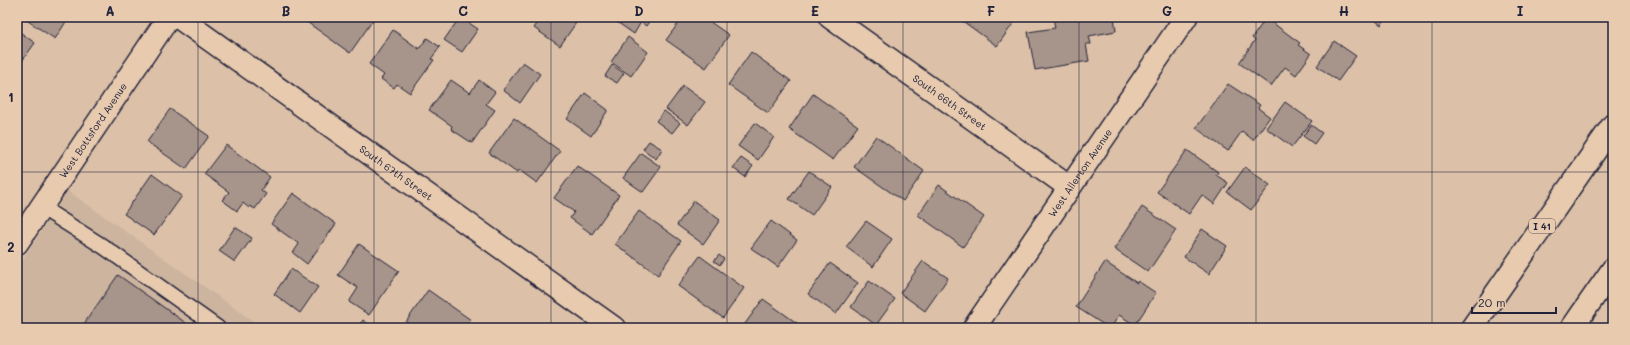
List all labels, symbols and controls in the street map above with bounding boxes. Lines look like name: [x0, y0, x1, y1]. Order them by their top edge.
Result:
text: A: [105, 2, 115, 19]
text: B: [282, 2, 291, 19]
text: C: [458, 2, 468, 19]
text: D: [634, 2, 644, 19]
text: E: [811, 2, 819, 19]
text: F: [987, 2, 995, 19]
text: G: [1162, 2, 1172, 19]
text: H: [1339, 2, 1349, 19]
text: I: [1517, 2, 1524, 19]
street label: South 66th Street: [910, 71, 990, 133]
street label: West Bottsford Avenue: [56, 80, 130, 181]
text: 1: [8, 88, 14, 105]
street label: West Allerton Avenue: [1045, 126, 1115, 220]
street label: South 67th Street: [357, 142, 436, 204]
road number: I 41: [1529, 219, 1555, 233]
text: 2: [7, 238, 15, 255]
scale bar: [1472, 289, 1556, 315]
text: 20 m: [1478, 294, 1506, 310]

